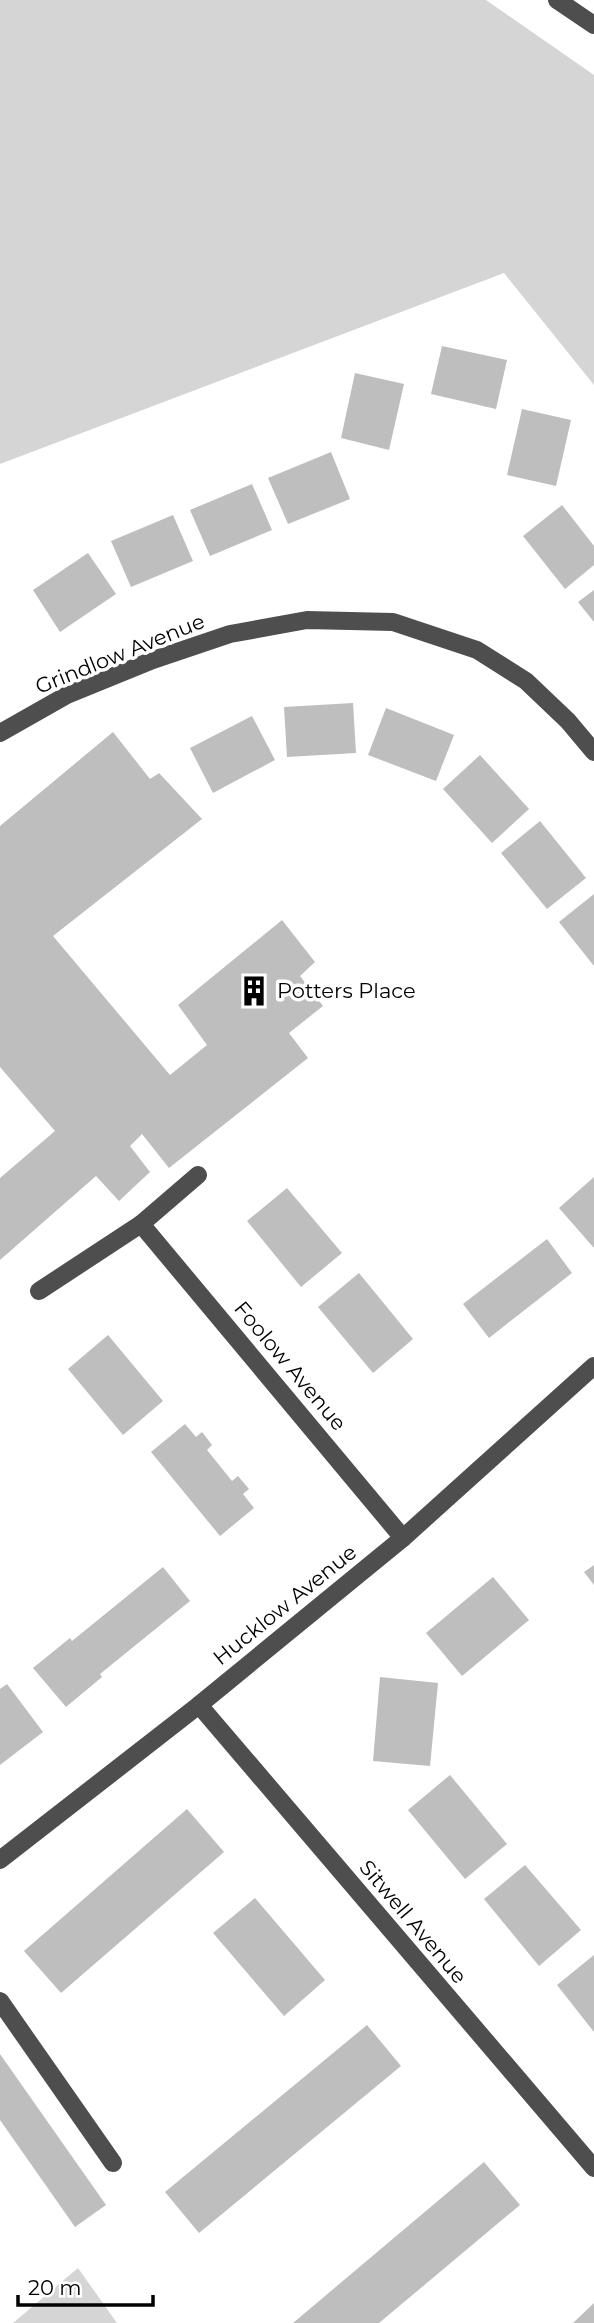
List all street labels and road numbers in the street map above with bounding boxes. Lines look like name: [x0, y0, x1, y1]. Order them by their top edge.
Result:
street label: Grindlow Avenue: [32, 608, 208, 699]
street label: Foolow Avenue: [229, 1296, 352, 1435]
street label: Hucklow Avenue: [208, 1539, 361, 1670]
street label: Sitwell Avenue: [354, 1855, 472, 1989]

